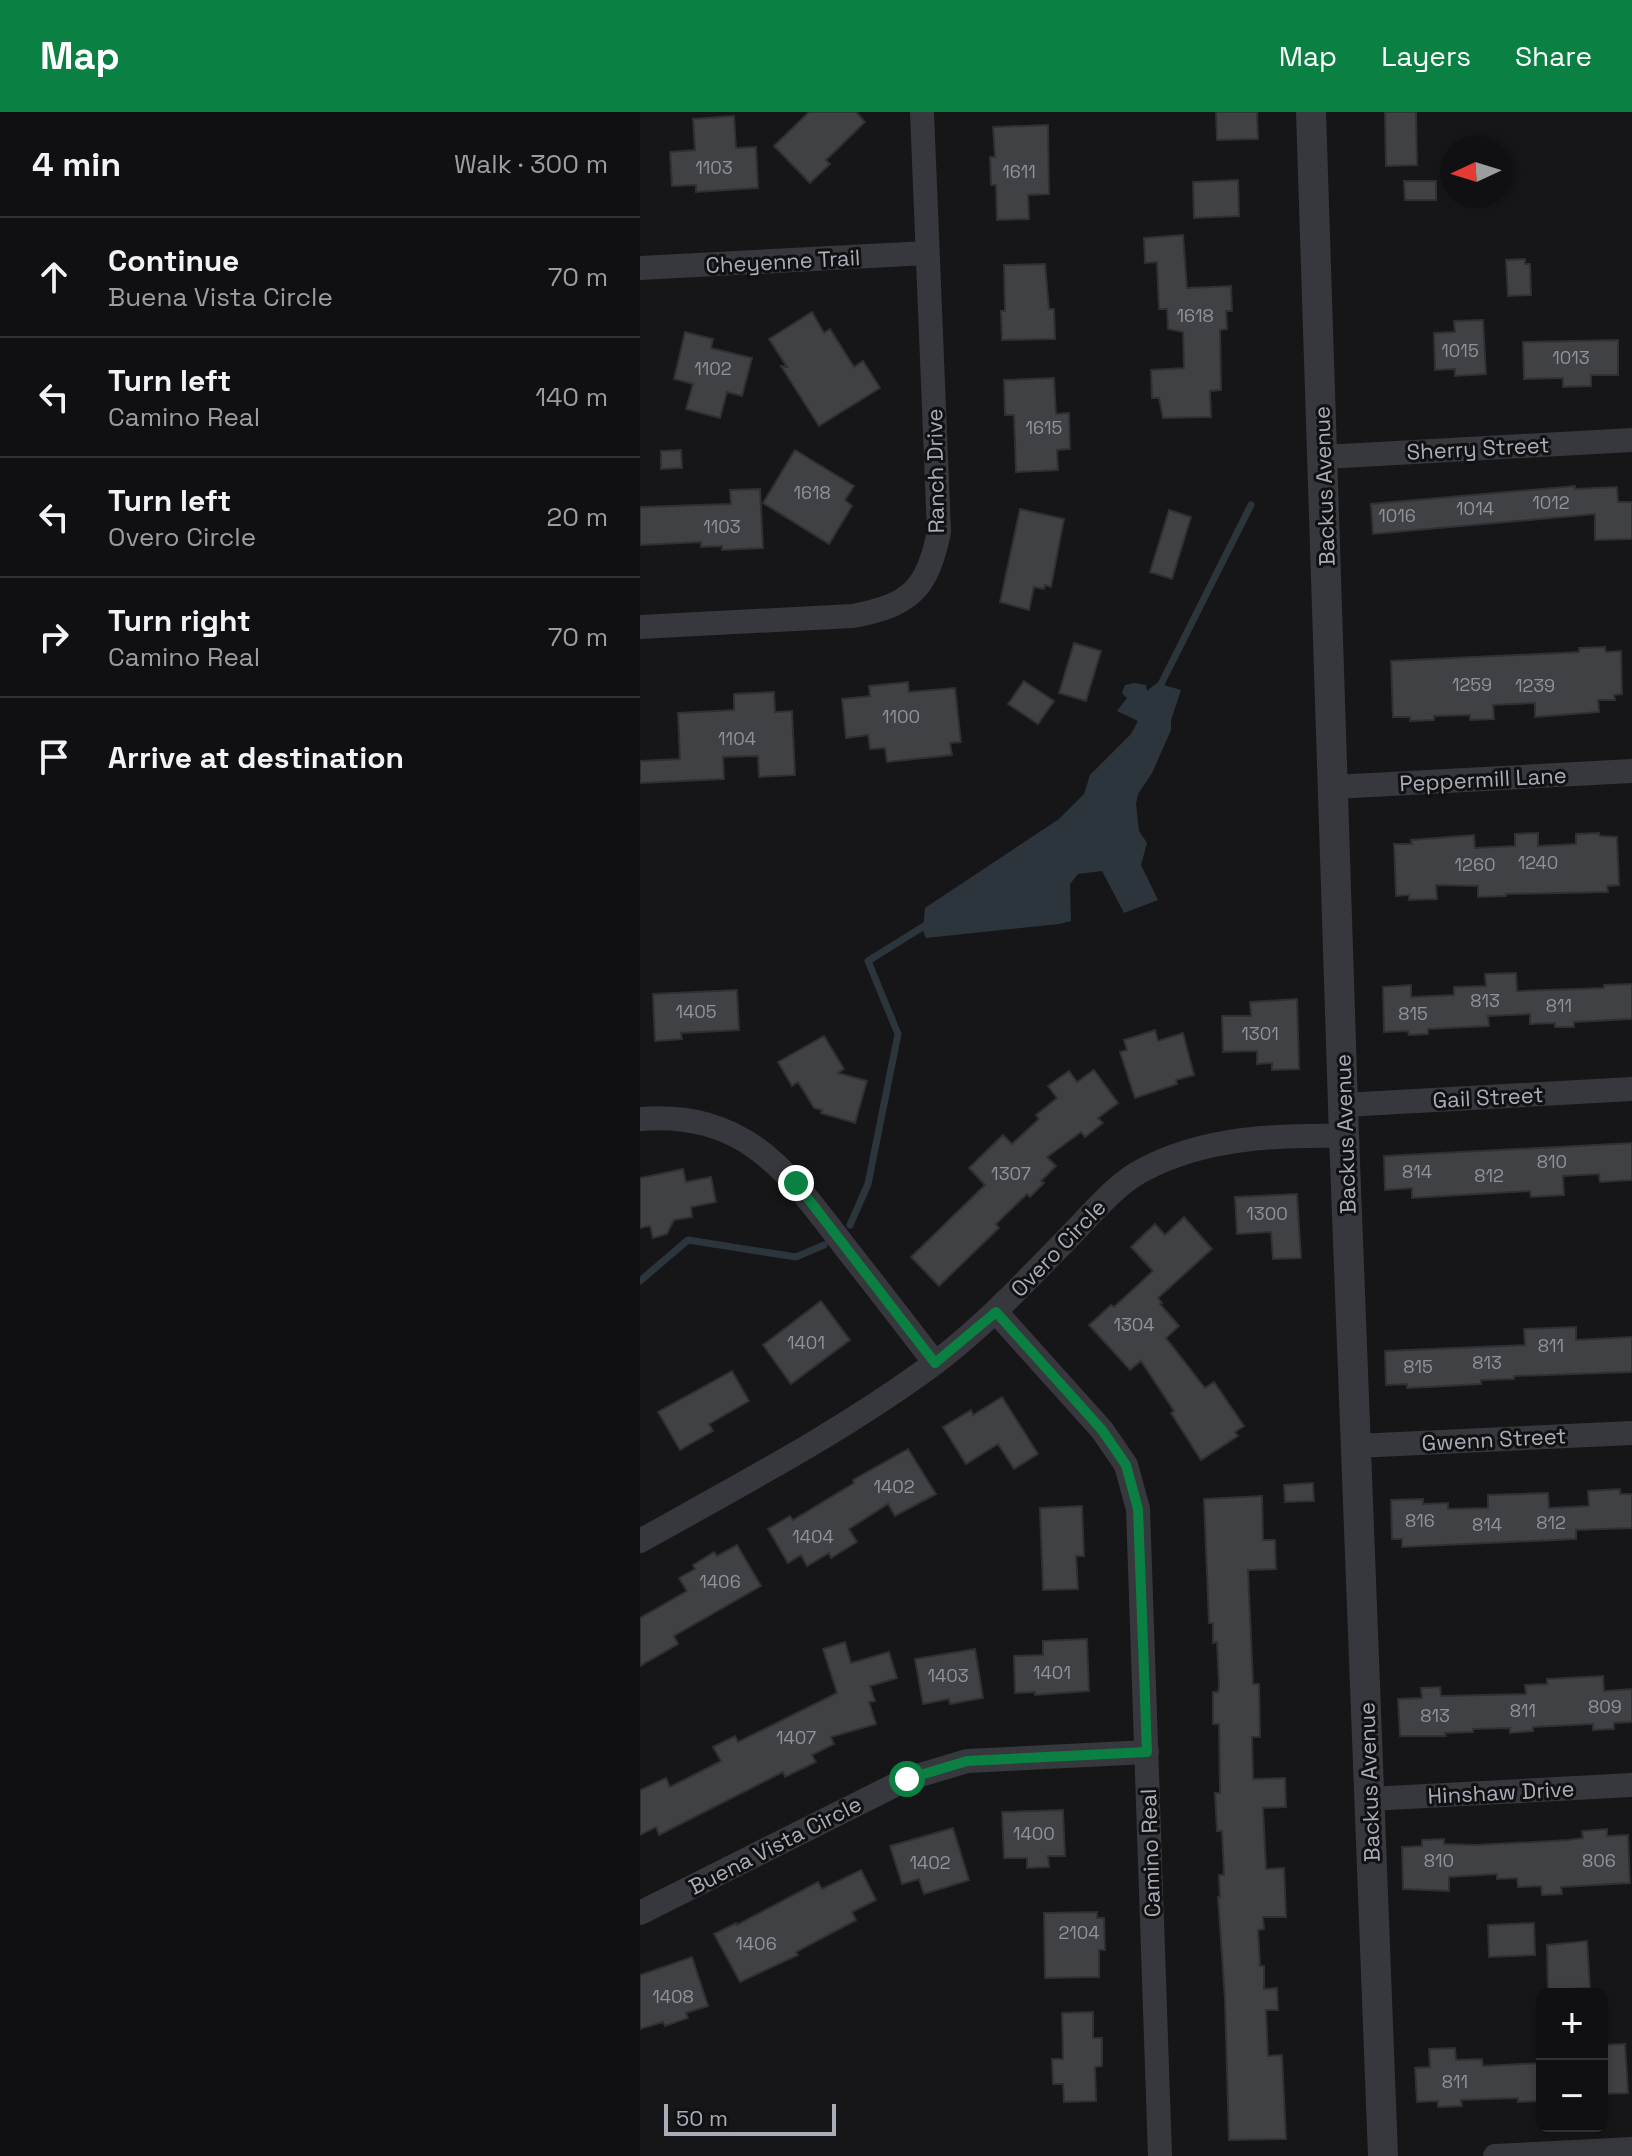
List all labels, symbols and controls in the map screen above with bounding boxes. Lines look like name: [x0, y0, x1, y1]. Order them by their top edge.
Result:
text: Map: [40, 32, 120, 80]
text: Map: [1279, 38, 1337, 74]
text: Layers: [1381, 38, 1471, 74]
text: Share: [1515, 38, 1592, 74]
north arrow: [1440, 136, 1512, 208]
text: 4 min: [32, 143, 121, 186]
text: Walk · 300 m: [454, 147, 608, 181]
house number: 1103: [695, 156, 733, 179]
house number: 1611: [1002, 160, 1036, 183]
text: Continue: [108, 241, 239, 280]
street label: Cheyenne Trail: [705, 243, 861, 279]
icon: ahead: [32, 255, 76, 299]
text: 70 m: [548, 260, 608, 294]
text: Buena Vista Circle: [108, 280, 333, 314]
house number: 1618: [1176, 304, 1214, 327]
house number: 1015: [1441, 339, 1479, 362]
house number: 1013: [1552, 346, 1590, 369]
house number: 1102: [694, 357, 732, 380]
text: Turn left: [108, 361, 231, 400]
icon: left: [32, 375, 76, 419]
text: 140 m: [535, 380, 608, 414]
text: Camino Real: [108, 400, 260, 434]
street label: Backus Avenue: [1307, 406, 1341, 566]
street label: Ranch Drive: [920, 408, 950, 534]
house number: 1615: [1026, 416, 1062, 439]
street label: Sherry Street: [1406, 430, 1550, 466]
text: Turn left: [108, 481, 231, 520]
house number: 1618: [793, 481, 831, 504]
house number: 1012: [1532, 491, 1570, 514]
icon: left: [32, 495, 76, 539]
house number: 1014: [1456, 497, 1494, 520]
text: 20 m: [547, 500, 608, 534]
house number: 1016: [1378, 504, 1416, 527]
house number: 1103: [703, 515, 741, 538]
text: Overo Circle: [108, 520, 256, 554]
text: Turn right: [108, 601, 251, 640]
icon: right: [32, 615, 76, 659]
text: 70 m: [548, 620, 608, 654]
text: Camino Real: [108, 640, 260, 674]
house number: 1259: [1452, 673, 1492, 696]
house number: 1239: [1515, 674, 1555, 697]
house number: 1100: [882, 705, 920, 728]
house number: 1104: [718, 727, 756, 750]
icon: arrive: [32, 735, 76, 779]
text: Arrive at destination: [108, 738, 404, 777]
street label: Peppermill Lane: [1399, 761, 1567, 797]
house number: 1240: [1518, 851, 1558, 874]
house number: 1260: [1455, 853, 1495, 876]
house number: 813: [1470, 989, 1500, 1012]
house number: 811: [1546, 994, 1572, 1017]
house number: 1405: [675, 1000, 717, 1023]
house number: 815: [1398, 1002, 1428, 1025]
house number: 1301: [1241, 1022, 1279, 1045]
street label: Backus Avenue: [1328, 1054, 1362, 1214]
street label: Gail Street: [1432, 1080, 1544, 1114]
house number: 810: [1537, 1150, 1567, 1173]
house number: 814: [1402, 1160, 1432, 1183]
house number: 1307: [991, 1162, 1031, 1185]
house number: 812: [1474, 1164, 1504, 1187]
route end: [778, 1165, 814, 1201]
street label: Overo Circle: [1004, 1193, 1112, 1303]
house number: 1300: [1246, 1202, 1288, 1225]
house number: 1304: [1113, 1313, 1155, 1336]
house number: 1401: [787, 1331, 825, 1354]
house number: 811: [1538, 1334, 1564, 1357]
house number: 813: [1472, 1351, 1502, 1374]
house number: 815: [1403, 1355, 1433, 1378]
street label: Gwenn Street: [1421, 1421, 1567, 1457]
house number: 1402: [873, 1475, 915, 1498]
house number: 816: [1405, 1509, 1435, 1532]
house number: 812: [1536, 1511, 1566, 1534]
house number: 814: [1472, 1513, 1502, 1536]
house number: 1404: [792, 1525, 834, 1548]
house number: 1406: [699, 1570, 741, 1593]
house number: 1401: [1033, 1661, 1071, 1684]
house number: 1403: [927, 1664, 969, 1687]
house number: 809: [1588, 1695, 1622, 1718]
house number: 811: [1510, 1699, 1536, 1722]
street label: Backus Avenue: [1352, 1702, 1386, 1862]
house number: 813: [1420, 1704, 1450, 1727]
house number: 1407: [776, 1726, 816, 1749]
route start: [889, 1761, 925, 1797]
street label: Hinshaw Drive: [1427, 1774, 1575, 1810]
street label: Camino Real: [1134, 1788, 1166, 1918]
street label: Buena Vista Circle: [684, 1789, 866, 1901]
house number: 1400: [1013, 1822, 1055, 1845]
house number: 810: [1424, 1849, 1454, 1872]
house number: 806: [1582, 1849, 1616, 1872]
house number: 1402: [909, 1851, 951, 1874]
house number: 2104: [1058, 1921, 1100, 1944]
house number: 1406: [735, 1932, 777, 1955]
house number: 1408: [652, 1985, 694, 2008]
map controls: [1536, 1988, 1608, 2132]
button: +: [1536, 1988, 1608, 2060]
button: −: [1536, 2060, 1608, 2132]
house number: 811: [1442, 2070, 1468, 2093]
scale bar: [664, 2100, 836, 2136]
text: 50 m: [676, 2104, 728, 2132]

